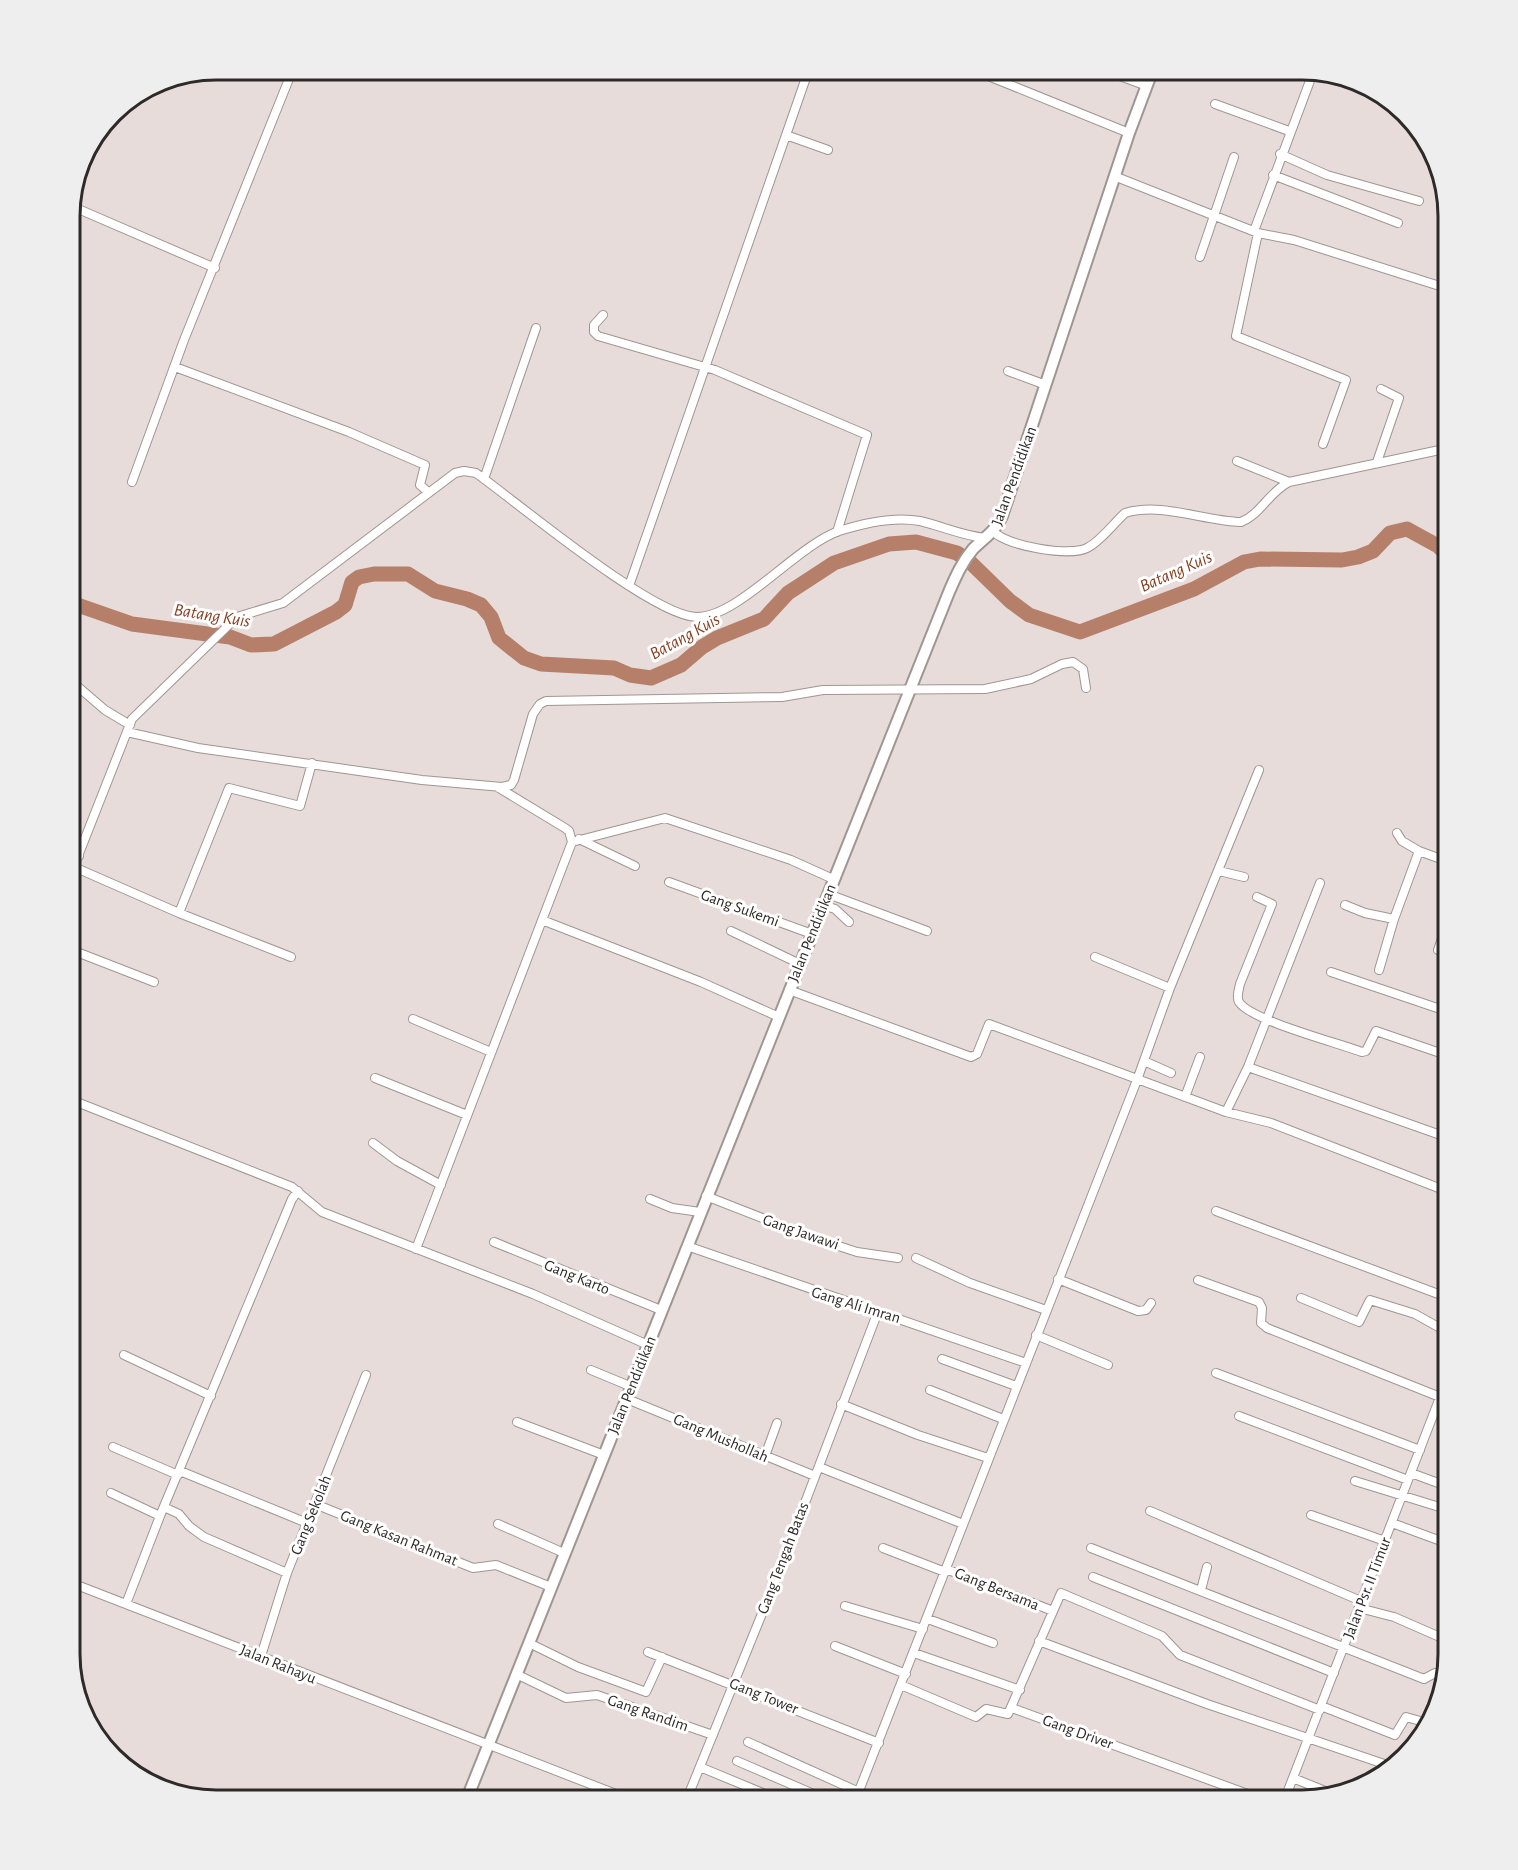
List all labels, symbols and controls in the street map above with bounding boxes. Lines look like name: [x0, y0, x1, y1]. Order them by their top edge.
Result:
street label: Jalan Pendidikan: [989, 424, 1039, 528]
water label: Batang Kuis: [1137, 548, 1215, 596]
water label: Batang Kuis: [173, 601, 252, 631]
water label: Batang Kuis: [647, 610, 723, 663]
street label: Jalan Pendidikan: [785, 882, 839, 984]
street label: Gang Sukemi: [699, 886, 781, 930]
street label: Gang Jawawi: [761, 1211, 841, 1253]
street label: Gang Karto: [542, 1257, 612, 1297]
street label: Gang Ali Imran: [810, 1284, 902, 1326]
street label: Jalan Pendidikan: [605, 1334, 659, 1436]
street label: Gang Mushollah: [671, 1411, 771, 1465]
street label: Gang Sekolah: [288, 1473, 334, 1557]
street label: Gang Tengah Batas: [754, 1500, 812, 1616]
street label: Gang Kasan Rahmat: [338, 1507, 460, 1569]
street label: Jalan Psr. II Timur: [1340, 1534, 1394, 1641]
street label: Gang Bersama: [952, 1565, 1042, 1613]
street label: Jalan Rahayu: [237, 1641, 318, 1687]
street label: Gang Tower: [727, 1675, 802, 1717]
street label: Gang Randim: [606, 1692, 690, 1734]
street label: Gang Driver: [1041, 1712, 1116, 1752]

